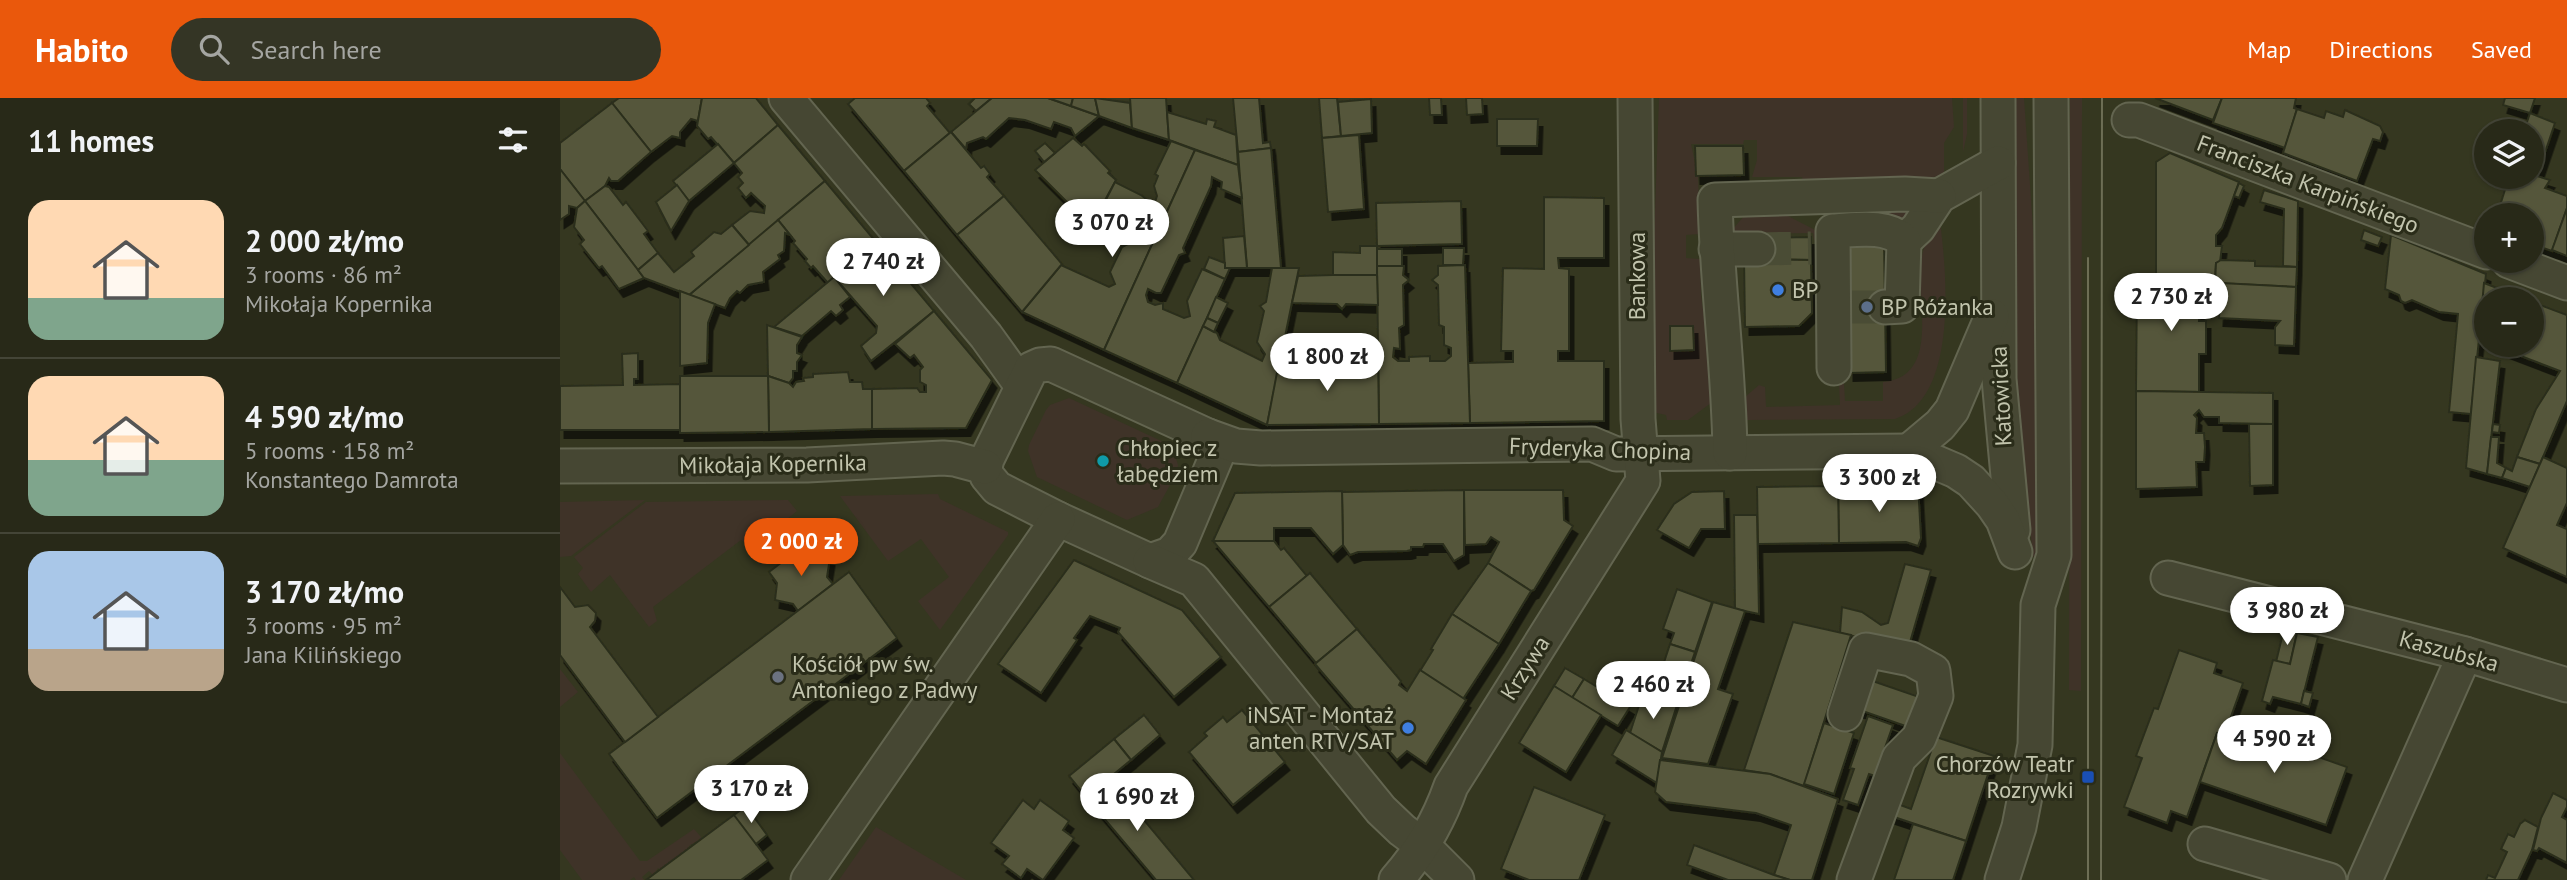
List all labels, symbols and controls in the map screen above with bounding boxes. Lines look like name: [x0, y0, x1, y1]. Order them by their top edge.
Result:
search box: [171, 18, 661, 81]
text: Habito: [35, 28, 129, 71]
icon: search: [195, 30, 233, 68]
text: Search here: [251, 33, 382, 66]
text: Map: [2247, 34, 2291, 65]
text: Directions: [2329, 34, 2433, 65]
text: Saved: [2471, 34, 2532, 65]
map controls: [2474, 119, 2544, 357]
button: layers: [2474, 119, 2544, 189]
text: 11 homes: [28, 121, 154, 160]
icon: filters: [494, 121, 532, 159]
street label: Franciszka Karpińskiego: [2193, 128, 2423, 239]
pin: 3 070 zł: [1040, 200, 1184, 259]
button: +: [2474, 203, 2544, 273]
text: 3 070 zł: [1071, 207, 1153, 236]
text: 2 000 zł/mo: [245, 221, 404, 260]
icon: home: [84, 228, 168, 312]
street label: Bankowa: [1622, 232, 1651, 320]
pin: 2 740 zł: [811, 238, 955, 298]
text: 2 740 zł: [842, 246, 924, 275]
text: 3 rooms · 86 m²: [245, 260, 402, 289]
pin: 2 730 zł: [2099, 274, 2243, 333]
place label: BP: [1792, 275, 1818, 304]
text: 2 730 zł: [2130, 281, 2212, 310]
marker: BP: [1770, 282, 1786, 298]
button: −: [2474, 287, 2544, 357]
text: Mikołaja Kopernika: [245, 289, 433, 318]
place label: BP Różanka: [1881, 292, 1994, 321]
marker: BP Różanka: [1859, 299, 1875, 315]
pin: 1 800 zł: [1255, 334, 1399, 393]
text: 1 800 zł: [1286, 341, 1368, 370]
street label: Katowicka: [1983, 345, 2018, 447]
text: 4 590 zł/mo: [245, 397, 404, 436]
icon: home: [84, 404, 168, 488]
street label: Fryderyka Chopina: [1508, 431, 1692, 466]
place label: Chłopiec z łabędziem: [1117, 433, 1218, 488]
text: 5 rooms · 158 m²: [245, 436, 414, 465]
street label: Mikołaja Kopernika: [679, 447, 867, 480]
marker: Chłopiec z łabędziem: [1095, 453, 1111, 469]
pin: 3 300 zł: [1807, 454, 1951, 514]
text: 3 300 zł: [1838, 462, 1920, 491]
text: Konstantego Damrota: [245, 465, 459, 494]
pin: 2 000 zł: [729, 518, 873, 578]
text: 2 000 zł: [760, 526, 842, 555]
text: 3 170 zł/mo: [245, 572, 404, 611]
icon: home: [84, 579, 168, 663]
pin: 3 980 zł: [2215, 588, 2359, 647]
text: 3 980 zł: [2246, 595, 2328, 624]
text: 3 rooms · 95 m²: [245, 611, 402, 640]
street label: Kaszubska: [2396, 623, 2502, 678]
street label: Krzywa: [1494, 630, 1556, 705]
text: Jana Kilińskiego: [245, 640, 402, 669]
place label: Kościół pw św. Antoniego z Padwy: [792, 649, 978, 704]
pin: 2 460 zł: [1581, 662, 1725, 721]
marker: Kościół pw św. Antoniego z Padwy: [770, 669, 786, 685]
text: 2 460 zł: [1612, 669, 1694, 698]
place label: iNSAT - Montaż anten RTV/SAT: [1247, 700, 1394, 755]
pin: 4 590 zł: [2202, 716, 2346, 775]
marker: iNSAT - Montaż anten RTV/SAT: [1400, 720, 1416, 736]
text: 4 590 zł: [2233, 723, 2315, 752]
place label: Chorzów Teatr Rozrywki: [1936, 749, 2074, 804]
pin: 3 170 zł: [679, 766, 823, 825]
marker: Chorzów Teatr Rozrywki: [2080, 769, 2096, 785]
text: 3 170 zł: [710, 773, 792, 802]
pin: 1 690 zł: [1065, 774, 1209, 833]
text: 1 690 zł: [1096, 781, 1178, 810]

